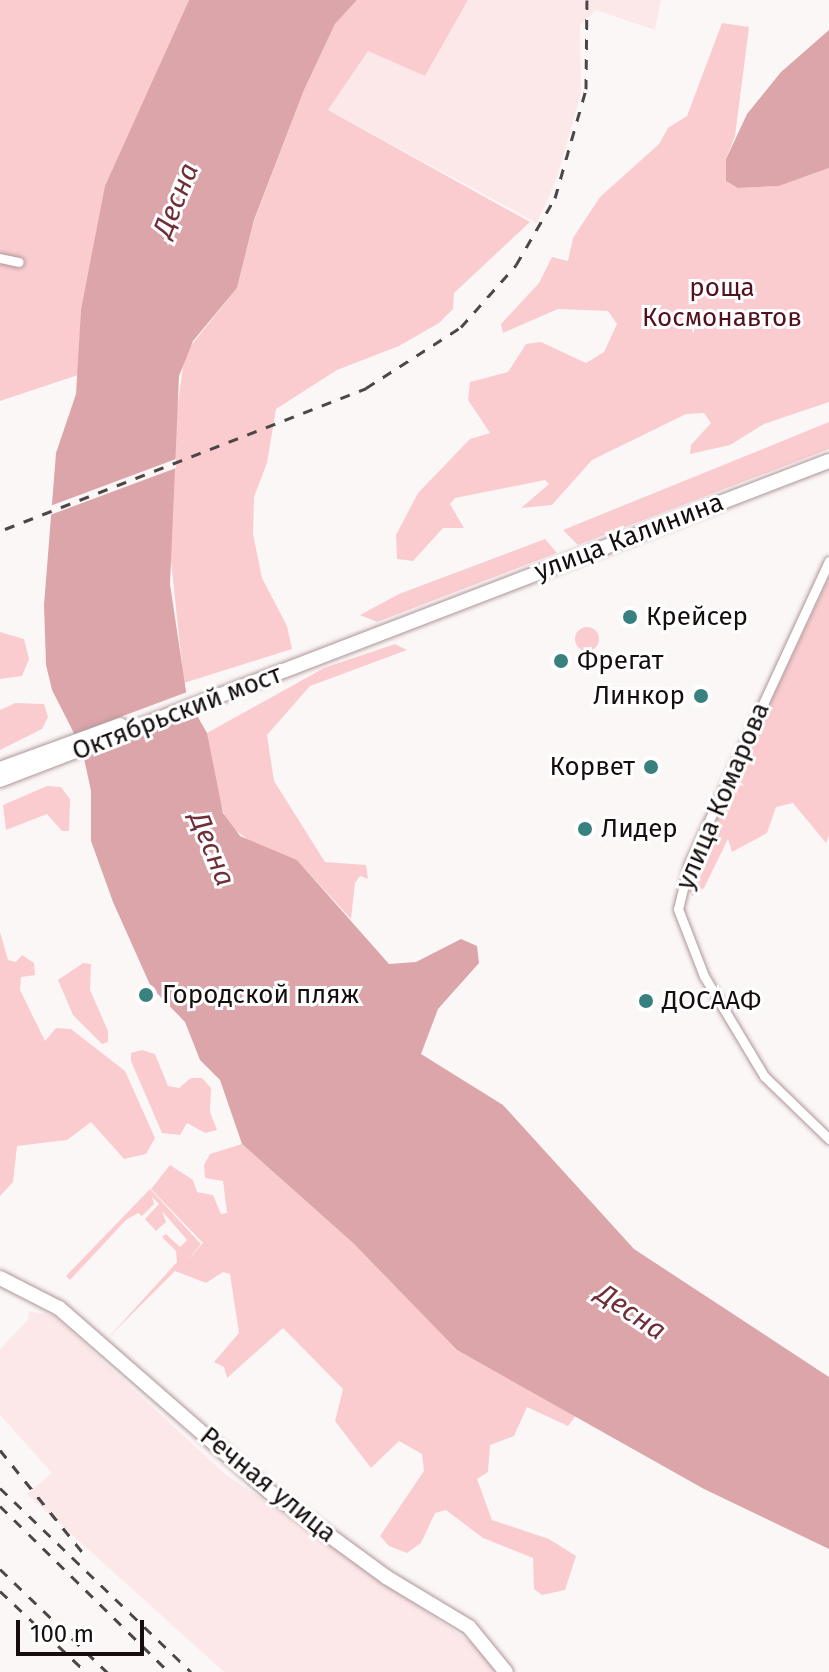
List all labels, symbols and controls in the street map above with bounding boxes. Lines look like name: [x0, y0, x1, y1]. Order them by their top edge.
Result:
water label: Десна: [146, 158, 206, 242]
park label: роща Космонавтов: [642, 272, 802, 334]
street label: улица Калинина: [530, 487, 728, 587]
place label: Крейсер: [646, 601, 748, 633]
marker: Крейсер: [621, 608, 639, 626]
place label: Фрегат: [577, 645, 663, 677]
marker: Фрегат: [552, 652, 570, 670]
street label: Октябрьский мост: [68, 659, 286, 767]
place label: Линкор: [593, 680, 685, 712]
marker: Линкор: [692, 687, 710, 705]
street label: улица Комарова: [670, 698, 776, 894]
place label: Корвет: [550, 751, 635, 783]
marker: Корвет: [642, 758, 660, 776]
water label: Десна: [182, 807, 242, 891]
place label: Лидер: [601, 813, 678, 845]
marker: Лидер: [576, 820, 594, 838]
place label: Городской пляж: [162, 979, 359, 1011]
place label: ДОСААФ: [662, 985, 761, 1017]
marker: Городской пляж: [137, 986, 155, 1004]
marker: ДОСААФ: [637, 992, 655, 1010]
water label: Десна: [590, 1277, 672, 1347]
street label: Речная улица: [194, 1421, 342, 1549]
scale bar: [20, 1604, 148, 1654]
text: 100 m: [30, 1620, 94, 1648]

